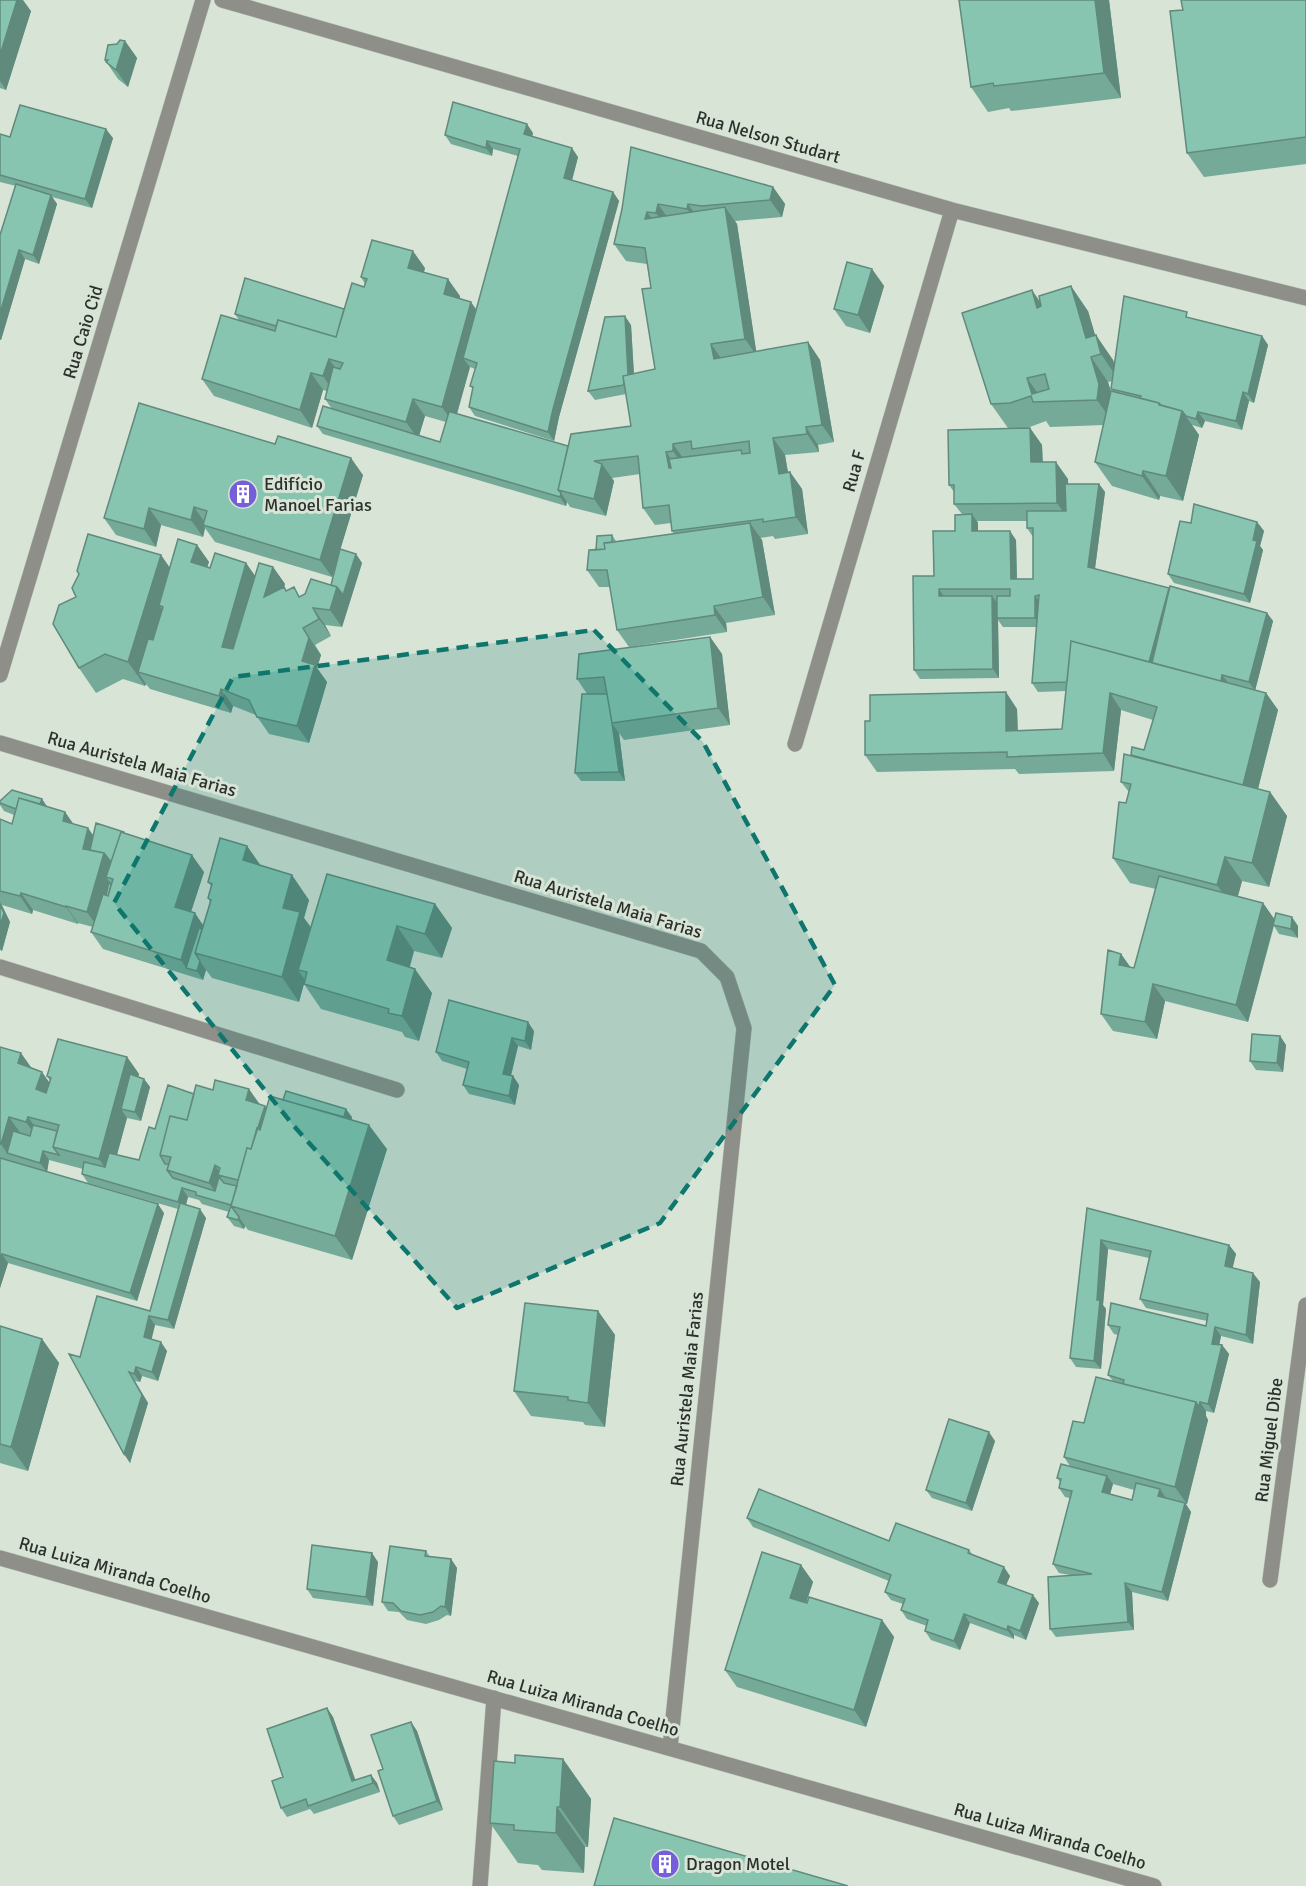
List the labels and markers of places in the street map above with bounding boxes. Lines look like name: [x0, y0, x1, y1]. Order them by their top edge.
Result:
place label: Edifício Manoel Farias: [264, 473, 372, 516]
building icon: Edifício Manoel Farias: [227, 478, 259, 510]
building icon: Dragon Motel: [649, 1848, 681, 1880]
place label: Dragon Motel: [686, 1853, 790, 1875]

